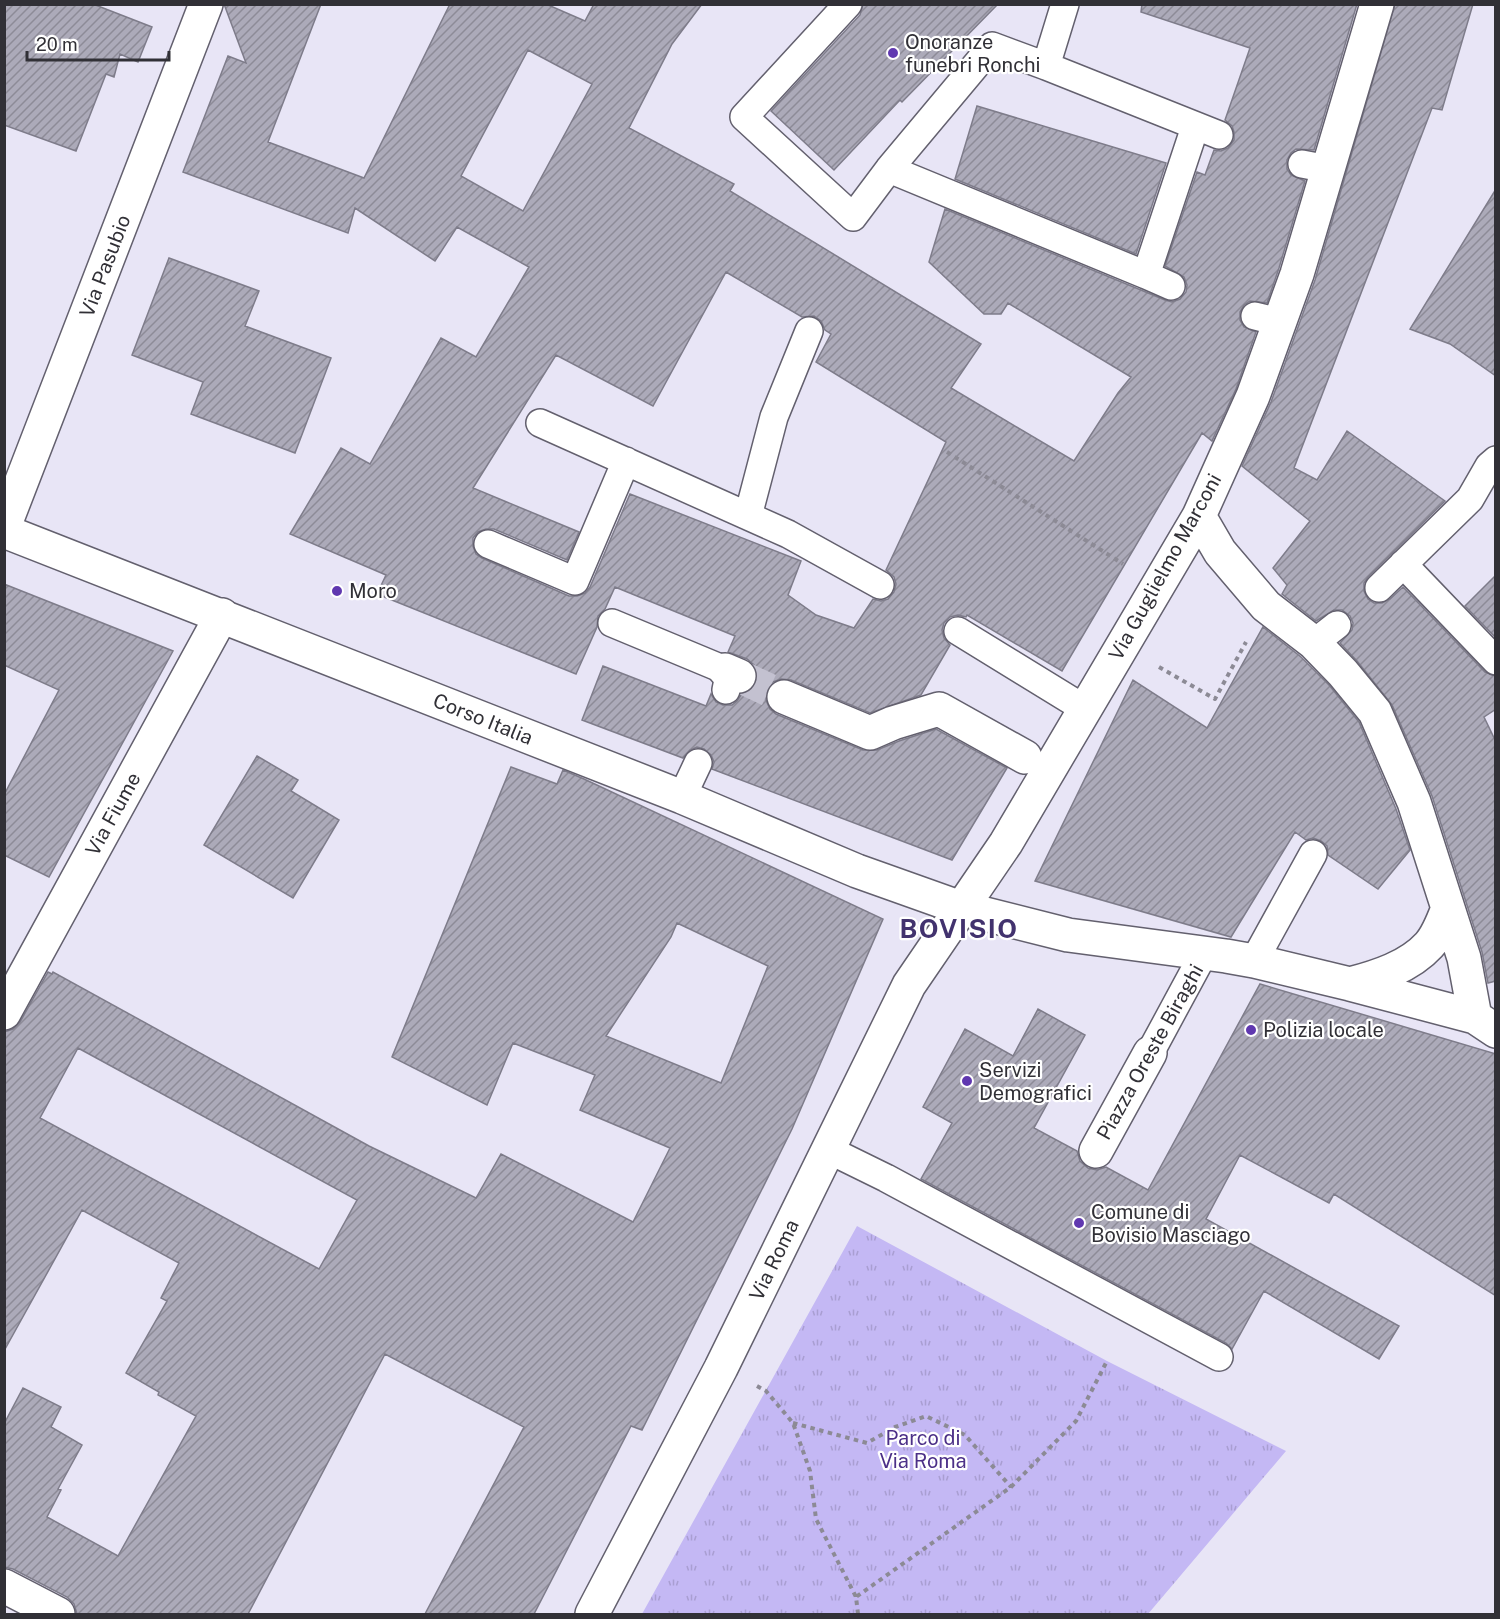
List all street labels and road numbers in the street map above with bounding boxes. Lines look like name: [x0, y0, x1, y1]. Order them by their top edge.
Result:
street label: Via Pasubio: [74, 211, 136, 321]
street label: Via Guglielmo Marconi: [1104, 470, 1226, 664]
street label: Corso Italia: [430, 688, 536, 750]
street label: Via Fiume: [80, 768, 146, 860]
street label: Piazza Oreste Biraghi: [1092, 960, 1208, 1144]
street label: Via Roma: [744, 1216, 804, 1304]

